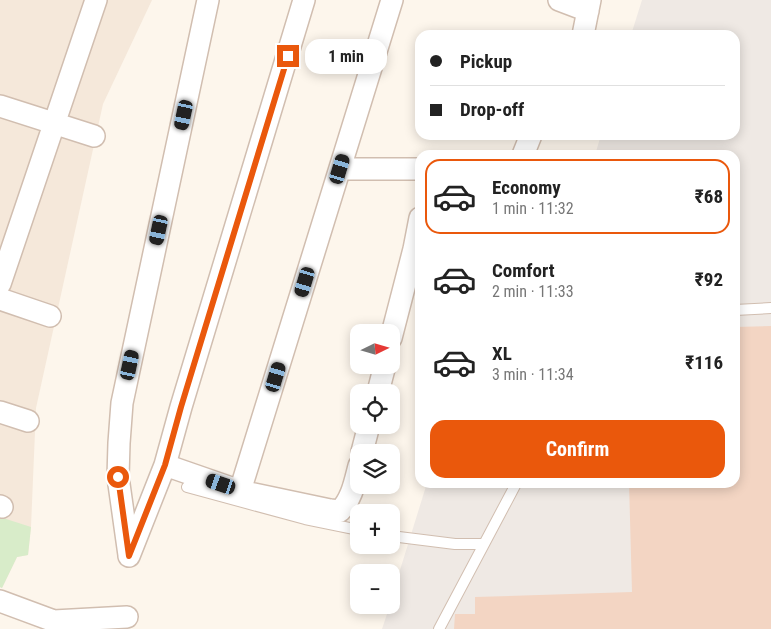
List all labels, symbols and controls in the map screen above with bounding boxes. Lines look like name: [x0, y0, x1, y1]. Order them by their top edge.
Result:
callout: 1 min: [306, 38, 388, 74]
route end: [277, 45, 299, 67]
text: 1 min: [328, 47, 364, 66]
text: Pickup: [460, 50, 512, 73]
text: Drop-off: [460, 98, 524, 121]
car: [173, 99, 194, 131]
car: [328, 152, 351, 186]
icon: car: [432, 174, 477, 219]
text: Economy: [492, 176, 561, 199]
text: ₹68: [695, 185, 723, 208]
text: 1 min · 11:32: [492, 199, 574, 218]
car: [148, 214, 169, 246]
icon: car: [432, 257, 477, 302]
text: Comfort: [492, 259, 555, 282]
car: [293, 265, 316, 299]
text: ₹92: [695, 268, 723, 291]
text: 2 min · 11:33: [492, 282, 574, 301]
north arrow: [350, 324, 400, 374]
map controls: [350, 324, 400, 614]
icon: car: [432, 340, 477, 385]
text: XL: [492, 342, 512, 365]
car: [119, 349, 140, 381]
text: ₹116: [685, 351, 723, 374]
car: [264, 360, 287, 394]
text: 3 min · 11:34: [492, 365, 574, 384]
button: locate: [350, 384, 400, 434]
button: Confirm: [430, 420, 725, 478]
button: layers: [350, 444, 400, 494]
route start: [107, 466, 129, 488]
car: [204, 472, 237, 496]
button: +: [350, 504, 400, 554]
button: −: [350, 564, 400, 614]

